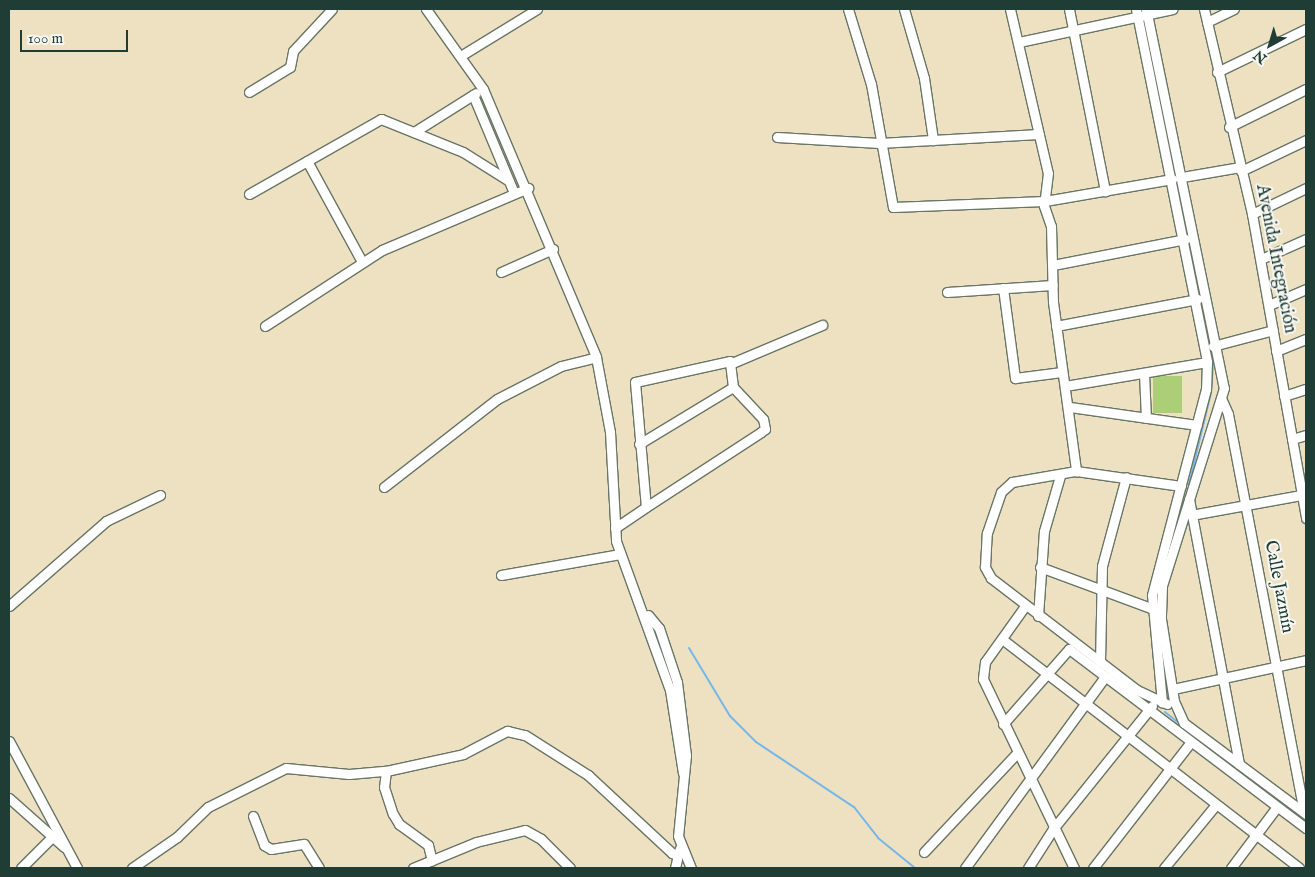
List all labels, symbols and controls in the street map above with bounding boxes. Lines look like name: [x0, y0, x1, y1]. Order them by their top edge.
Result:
scale bar: [22, 20, 130, 52]
north arrow: [1245, 20, 1295, 70]
text: 100 m: [28, 29, 63, 48]
text: N: [1250, 46, 1271, 67]
street label: Avenida Integración: [1250, 183, 1300, 335]
street label: Calle Jazmín: [1258, 539, 1298, 635]

